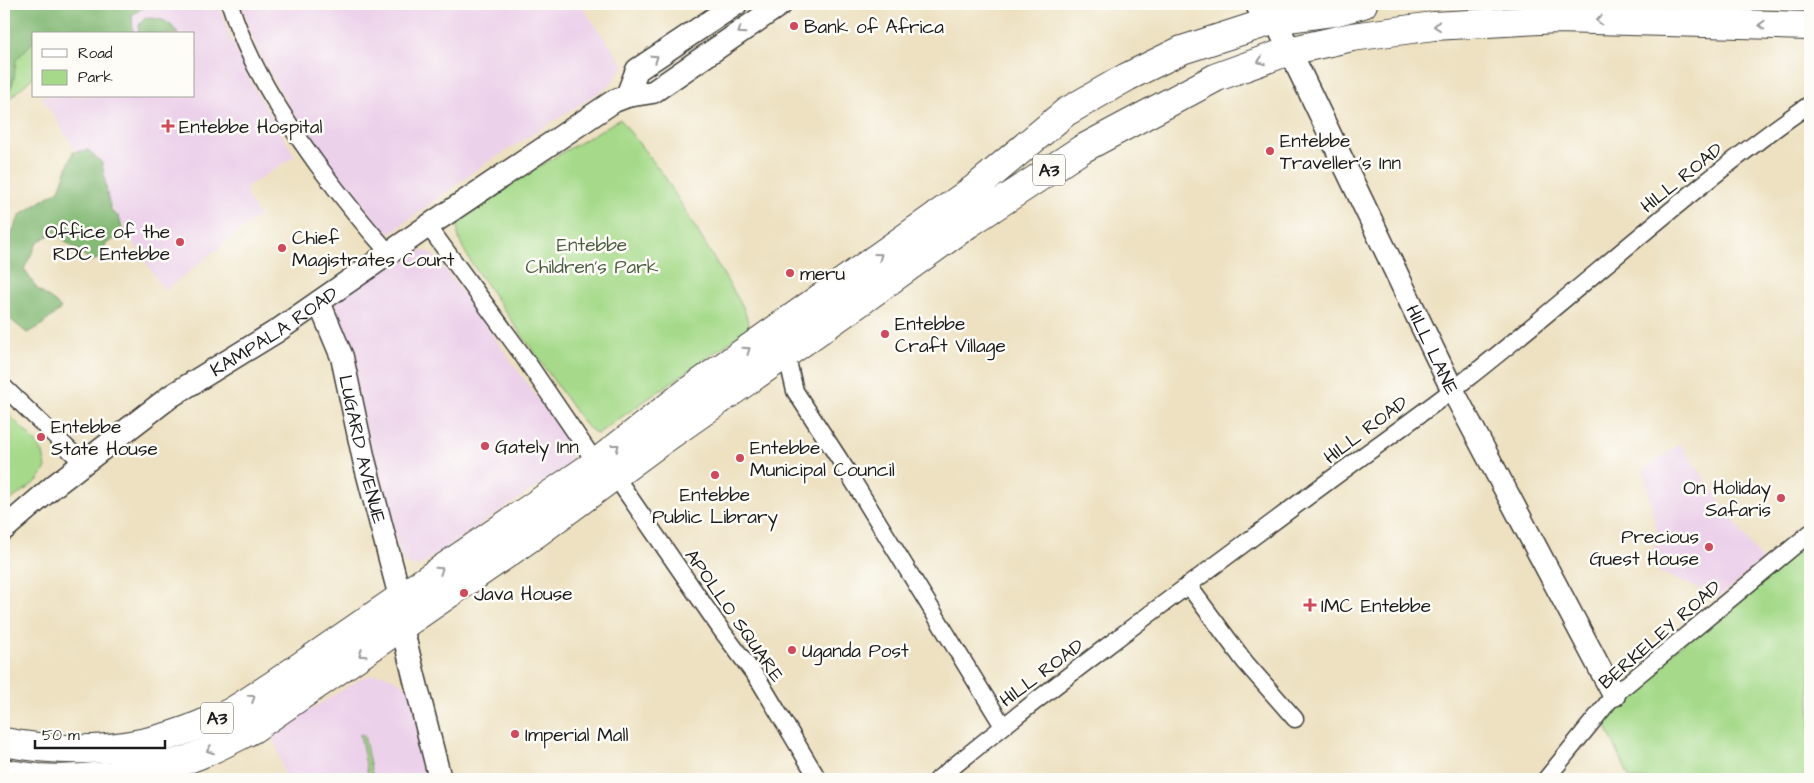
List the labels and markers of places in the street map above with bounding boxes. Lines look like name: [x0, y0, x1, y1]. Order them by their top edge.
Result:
place label: Bank of Africa: [804, 14, 944, 41]
marker: Bank of Africa: [788, 20, 800, 32]
place label: Entebbe Hospital: [179, 114, 322, 141]
marker: Entebbe Hospital: [161, 119, 175, 133]
place label: Entebbe Traveller's Inn: [1280, 128, 1401, 177]
marker: Entebbe Traveller's Inn: [1264, 145, 1276, 157]
place label: Office of the RDC Entebbe: [45, 219, 170, 268]
place label: Chief Magistrates Court: [292, 225, 455, 275]
marker: Office of the RDC Entebbe: [174, 236, 186, 248]
marker: Chief Magistrates Court: [276, 242, 288, 254]
place label: meru: [800, 261, 846, 288]
marker: meru: [784, 267, 796, 279]
place label: Entebbe Craft Village: [895, 311, 1006, 361]
marker: Entebbe Craft Village: [879, 328, 891, 340]
place label: Entebbe State House: [51, 414, 158, 463]
marker: Entebbe State House: [35, 431, 47, 443]
place label: Gately Inn: [495, 434, 579, 462]
place label: Entebbe Municipal Council: [750, 435, 895, 484]
marker: Gately Inn: [479, 440, 491, 452]
marker: Entebbe Municipal Council: [734, 452, 746, 464]
marker: Entebbe Public Library: [709, 469, 721, 481]
place label: On Holiday Safaris: [1683, 475, 1772, 524]
place label: Entebbe Public Library: [652, 482, 778, 532]
marker: On Holiday Safaris: [1775, 492, 1787, 504]
place label: Precious Guest House: [1589, 524, 1699, 573]
marker: Precious Guest House: [1703, 541, 1715, 553]
place label: Java House: [474, 581, 573, 608]
marker: Java House: [458, 587, 470, 599]
place label: IMC Entebbe: [1321, 593, 1431, 620]
marker: IMC Entebbe: [1303, 598, 1317, 612]
place label: Uganda Post: [802, 638, 909, 666]
marker: Uganda Post: [786, 644, 798, 656]
place label: Imperial Mall: [525, 722, 629, 749]
marker: Imperial Mall: [509, 728, 521, 740]

